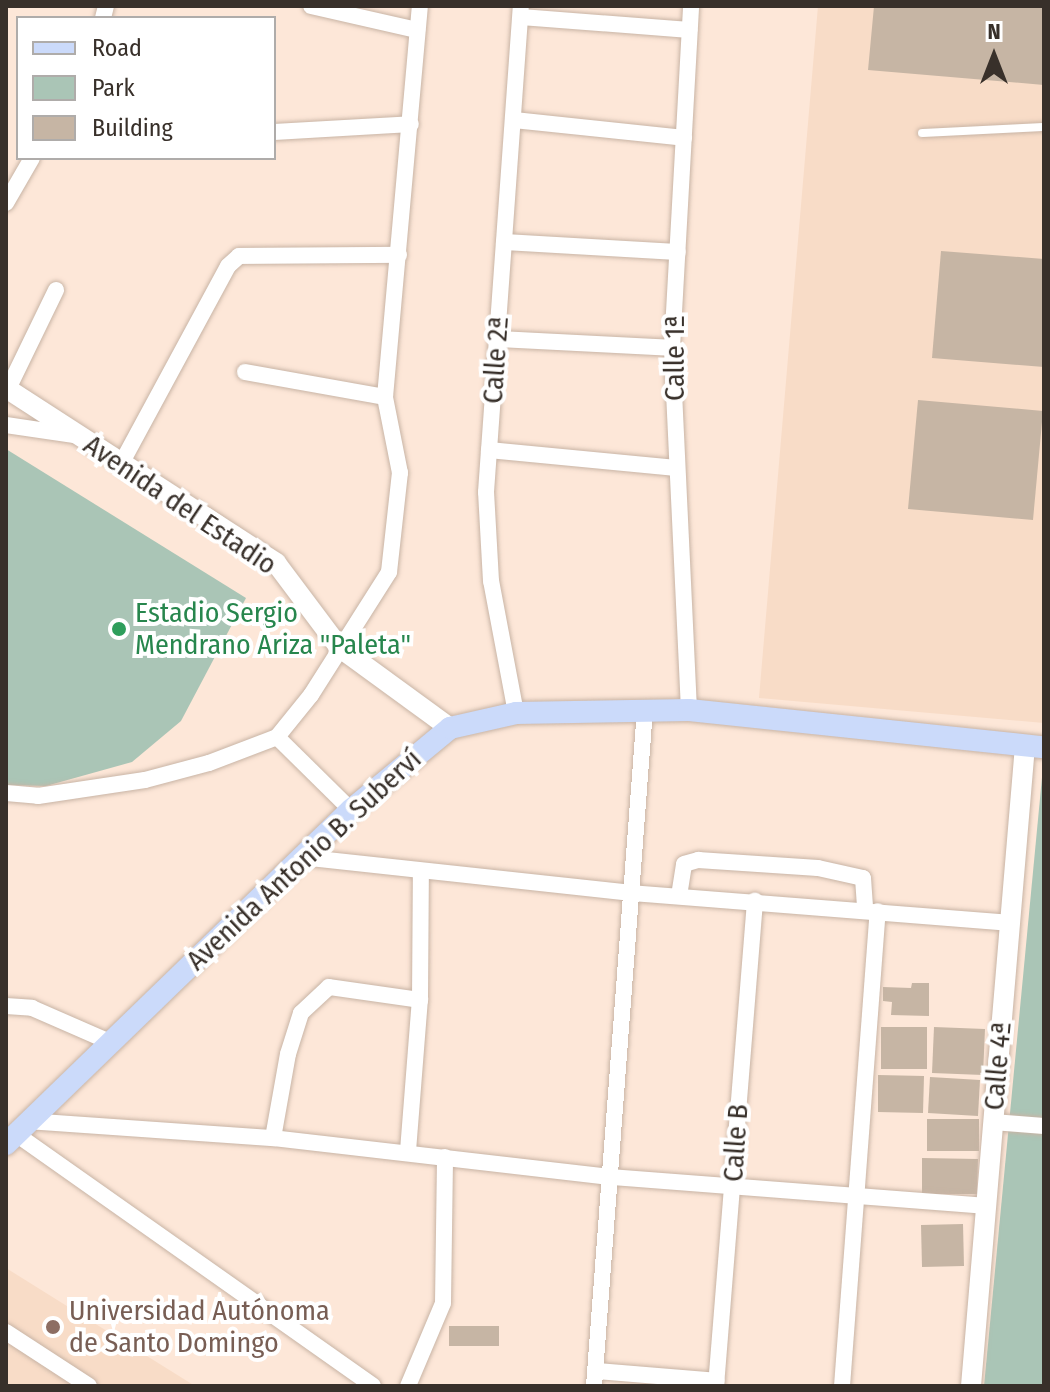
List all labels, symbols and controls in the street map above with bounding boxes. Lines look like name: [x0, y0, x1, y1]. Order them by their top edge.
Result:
legend: [16, 16, 276, 160]
north arrow: [954, 16, 1034, 96]
text: N: [987, 18, 1001, 45]
text: Road: [92, 34, 142, 62]
text: Park: [92, 74, 135, 102]
text: Building: [92, 114, 173, 142]
street label: Calle 2ª: [476, 315, 516, 405]
street label: Calle 1ª: [658, 315, 692, 401]
street label: Avenida del Estadio: [77, 428, 283, 582]
place label: Estadio Sergio Mendrano Ariza "Paleta": [135, 596, 411, 662]
marker: Estadio Sergio Mendrano Ariza "Paleta": [110, 620, 128, 638]
street label: Avenida Antonio B. Suberví: [180, 743, 428, 977]
street label: Calle 4ª: [977, 1020, 1019, 1112]
street label: Calle B: [717, 1103, 755, 1183]
place label: Universidad Autónoma de Santo Domingo: [69, 1294, 330, 1360]
marker: Universidad Autónoma de Santo Domingo: [44, 1318, 62, 1336]

